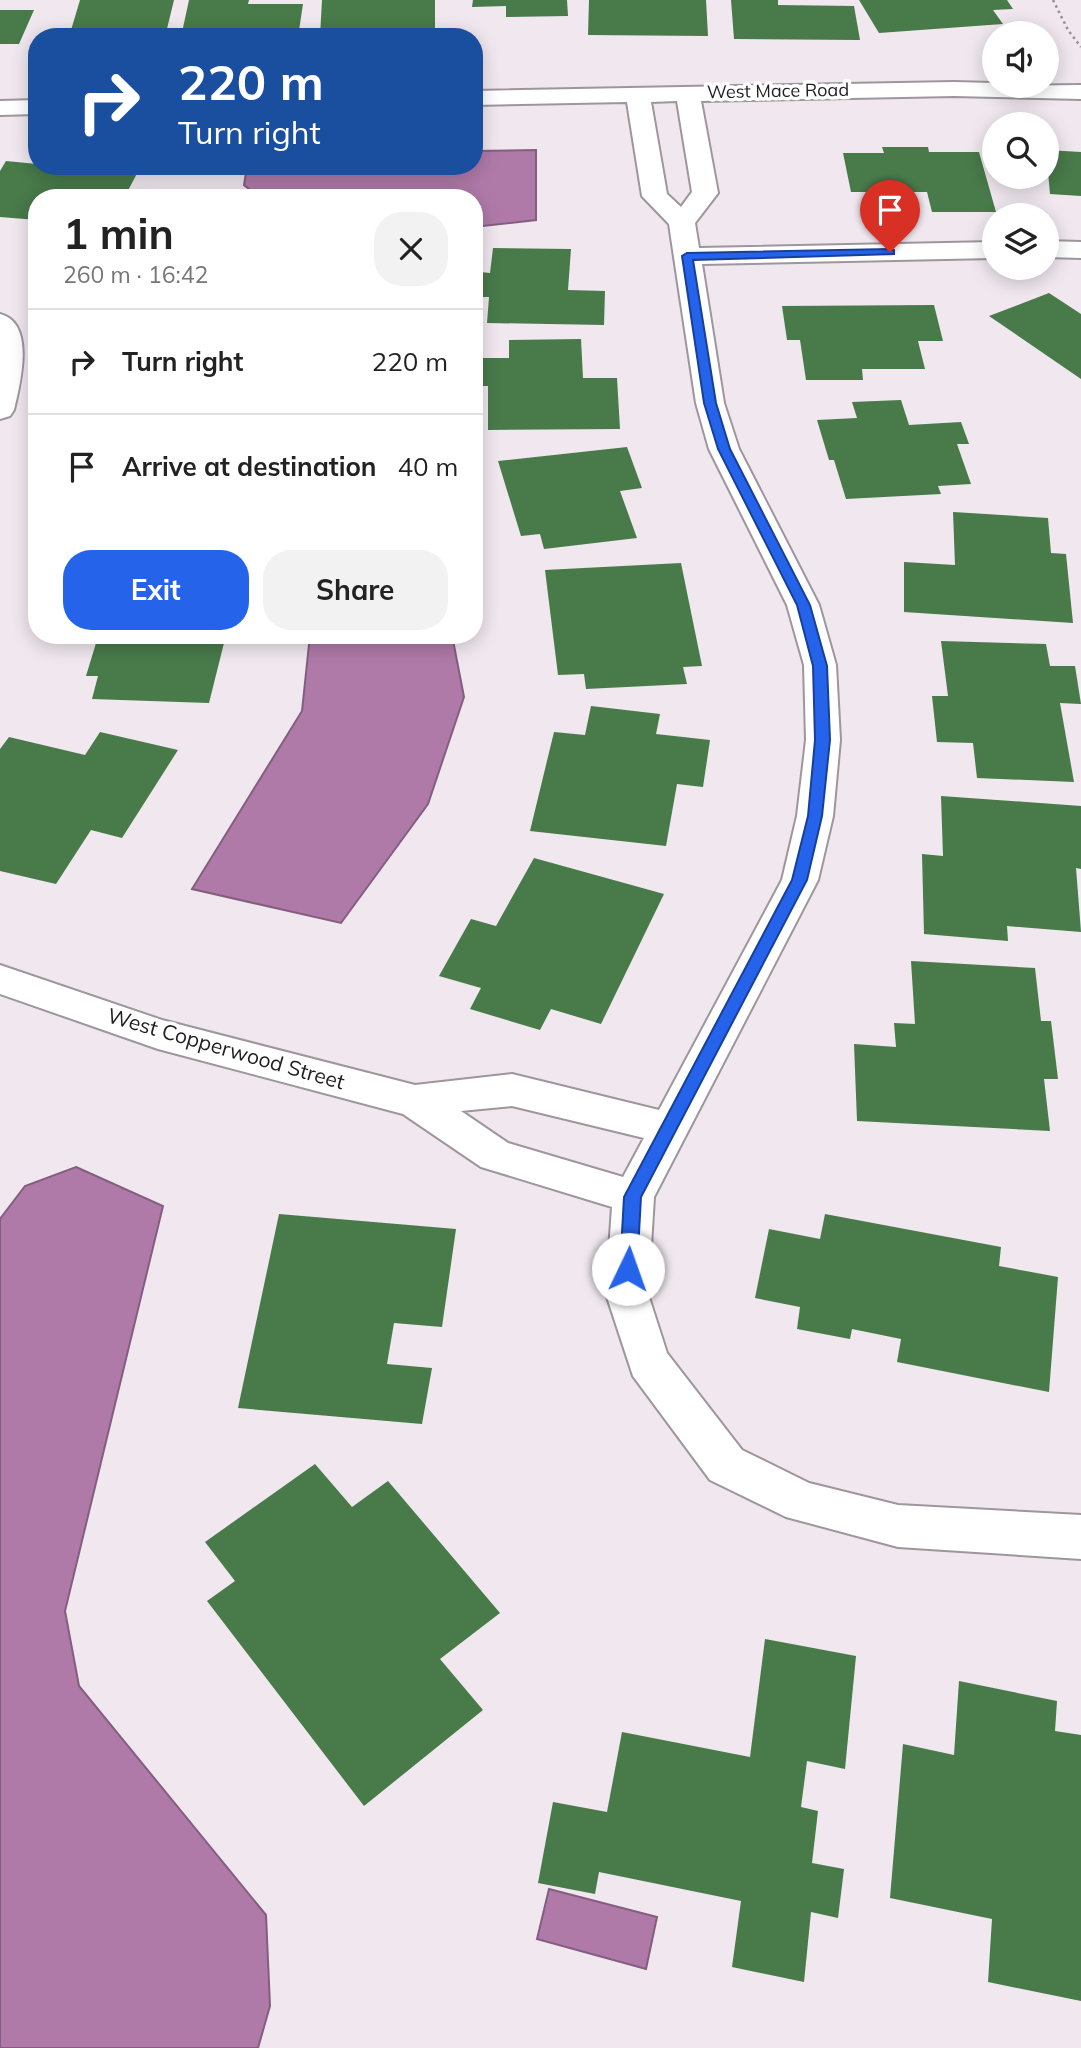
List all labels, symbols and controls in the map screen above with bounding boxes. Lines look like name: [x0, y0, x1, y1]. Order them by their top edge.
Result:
map controls: [982, 21, 1059, 280]
button: sound: [982, 21, 1059, 98]
text: 220 m: [178, 51, 324, 112]
icon: right: [63, 56, 154, 147]
street label: West Mace Road: [707, 78, 849, 103]
text: Turn right: [178, 112, 321, 152]
button: search: [982, 112, 1059, 189]
pin: [860, 180, 920, 252]
icon: arrive: [871, 191, 909, 229]
button: layers: [982, 203, 1059, 280]
text: 1 min: [63, 207, 174, 260]
button: close: [374, 212, 448, 286]
text: 260 m · 16:42: [63, 260, 208, 289]
icon: right: [63, 343, 101, 381]
text: Turn right: [122, 345, 243, 378]
text: 220 m: [372, 345, 448, 378]
icon: arrive: [63, 448, 101, 486]
text: Arrive at destination: [122, 450, 377, 483]
text: 40 m: [398, 450, 458, 483]
button: Exit: [63, 550, 249, 630]
button: Share: [263, 550, 448, 630]
street label: West Copperwood Street: [105, 1002, 348, 1094]
position arrow: [591, 1232, 665, 1306]

